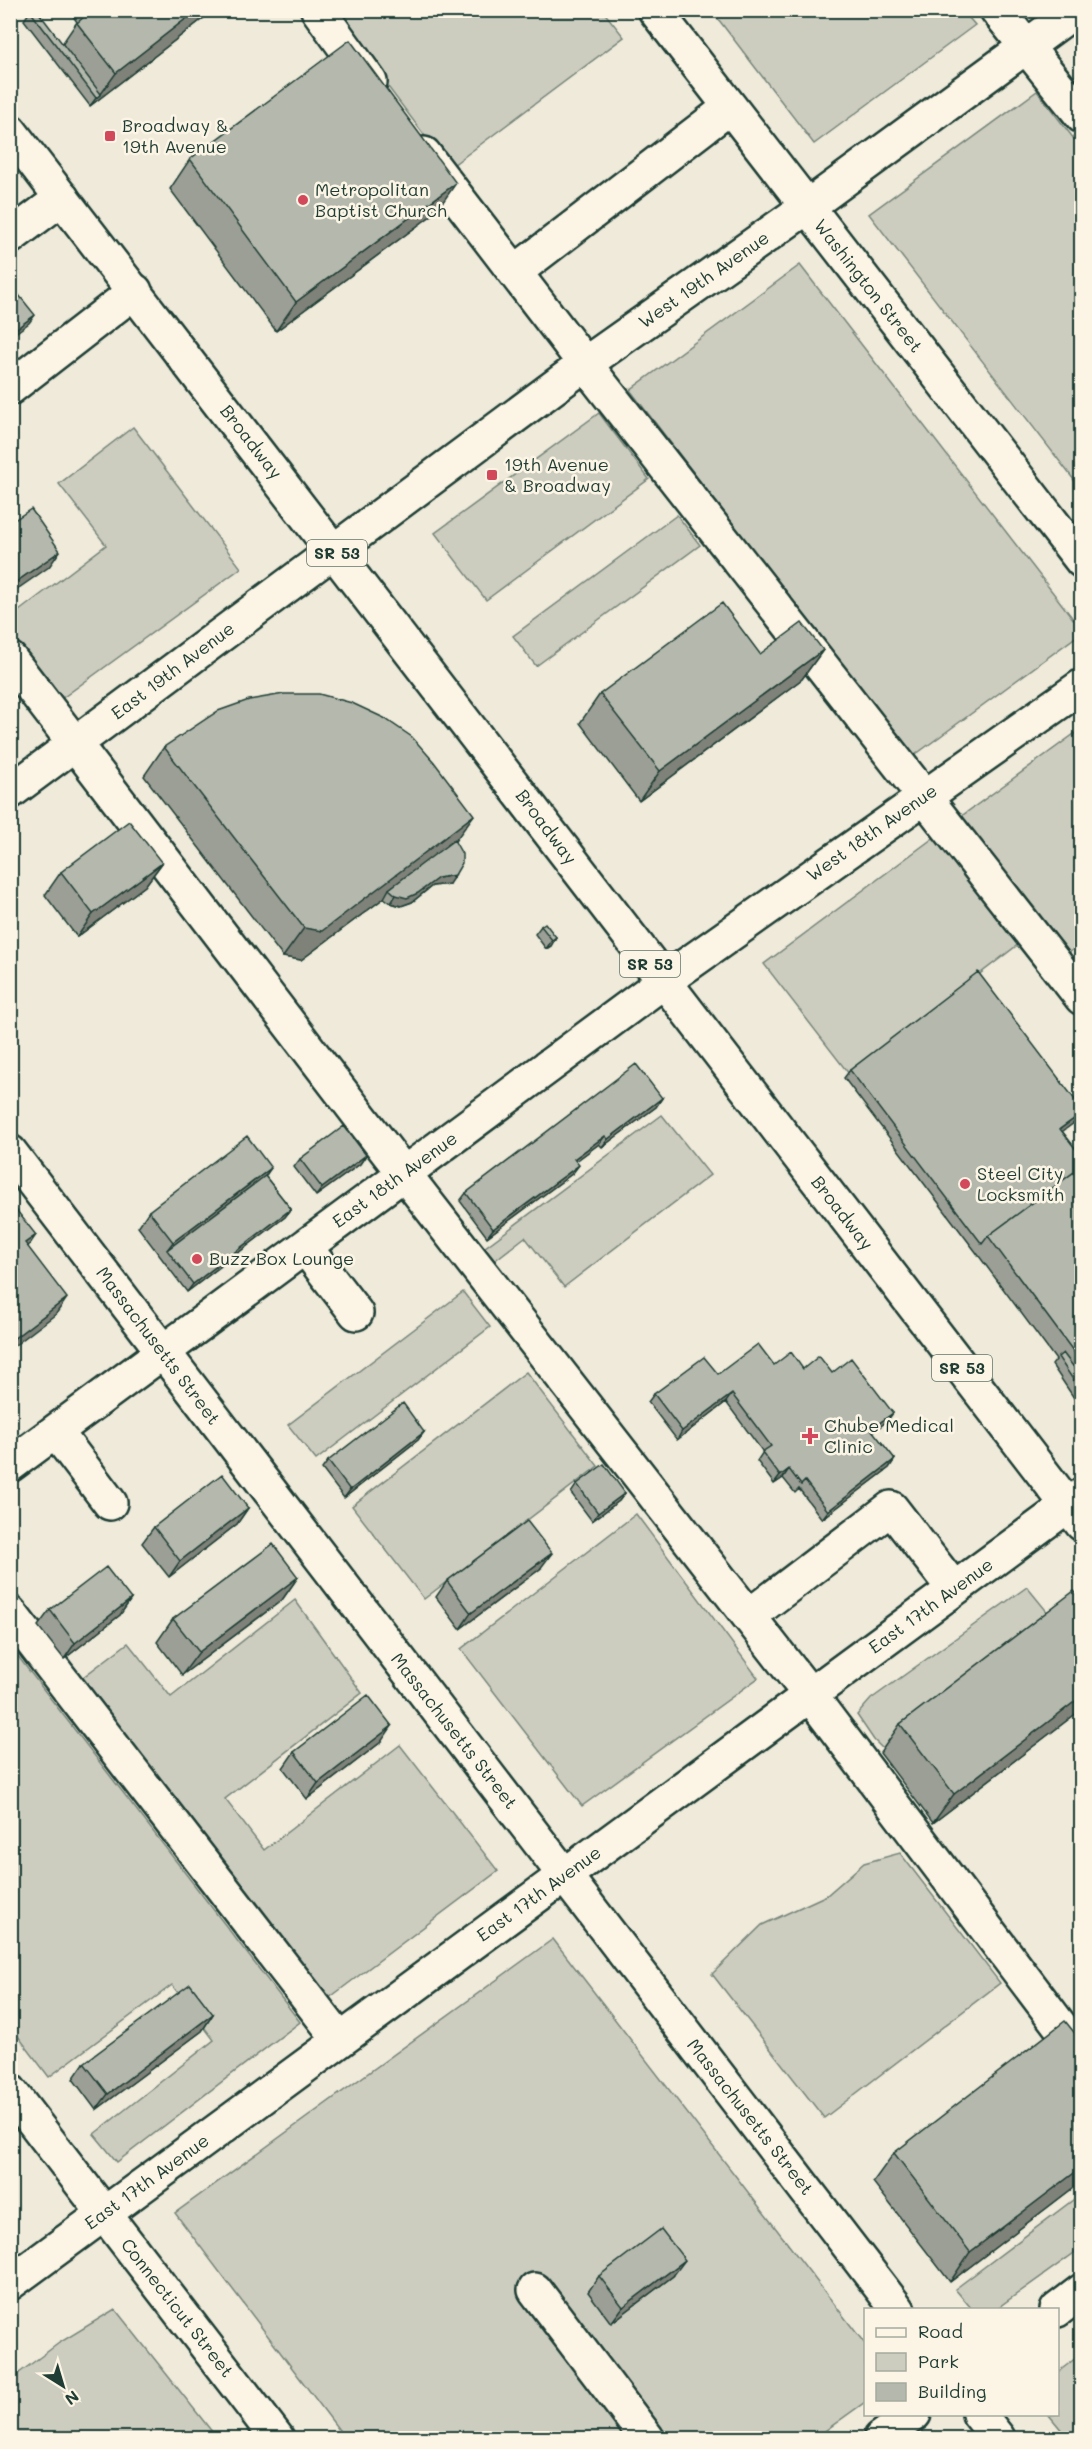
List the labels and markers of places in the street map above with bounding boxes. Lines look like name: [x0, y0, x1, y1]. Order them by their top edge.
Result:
place label: Broadway & 19th Avenue: [122, 113, 229, 158]
marker: Broadway & 19th Avenue: [103, 129, 117, 143]
place label: Metropolitan Baptist Church: [315, 177, 447, 222]
marker: Metropolitan Baptist Church: [296, 193, 310, 207]
place label: 19th Avenue & Broadway: [504, 452, 611, 497]
marker: 19th Avenue & Broadway: [485, 468, 499, 482]
place label: Steel City Locksmith: [977, 1161, 1064, 1206]
marker: Steel City Locksmith: [958, 1177, 972, 1191]
place label: Buzz Box Lounge: [209, 1246, 354, 1270]
marker: Buzz Box Lounge: [190, 1252, 204, 1266]
place label: Chube Medical Clinic: [824, 1413, 954, 1458]
marker: Chube Medical Clinic: [801, 1427, 819, 1445]

